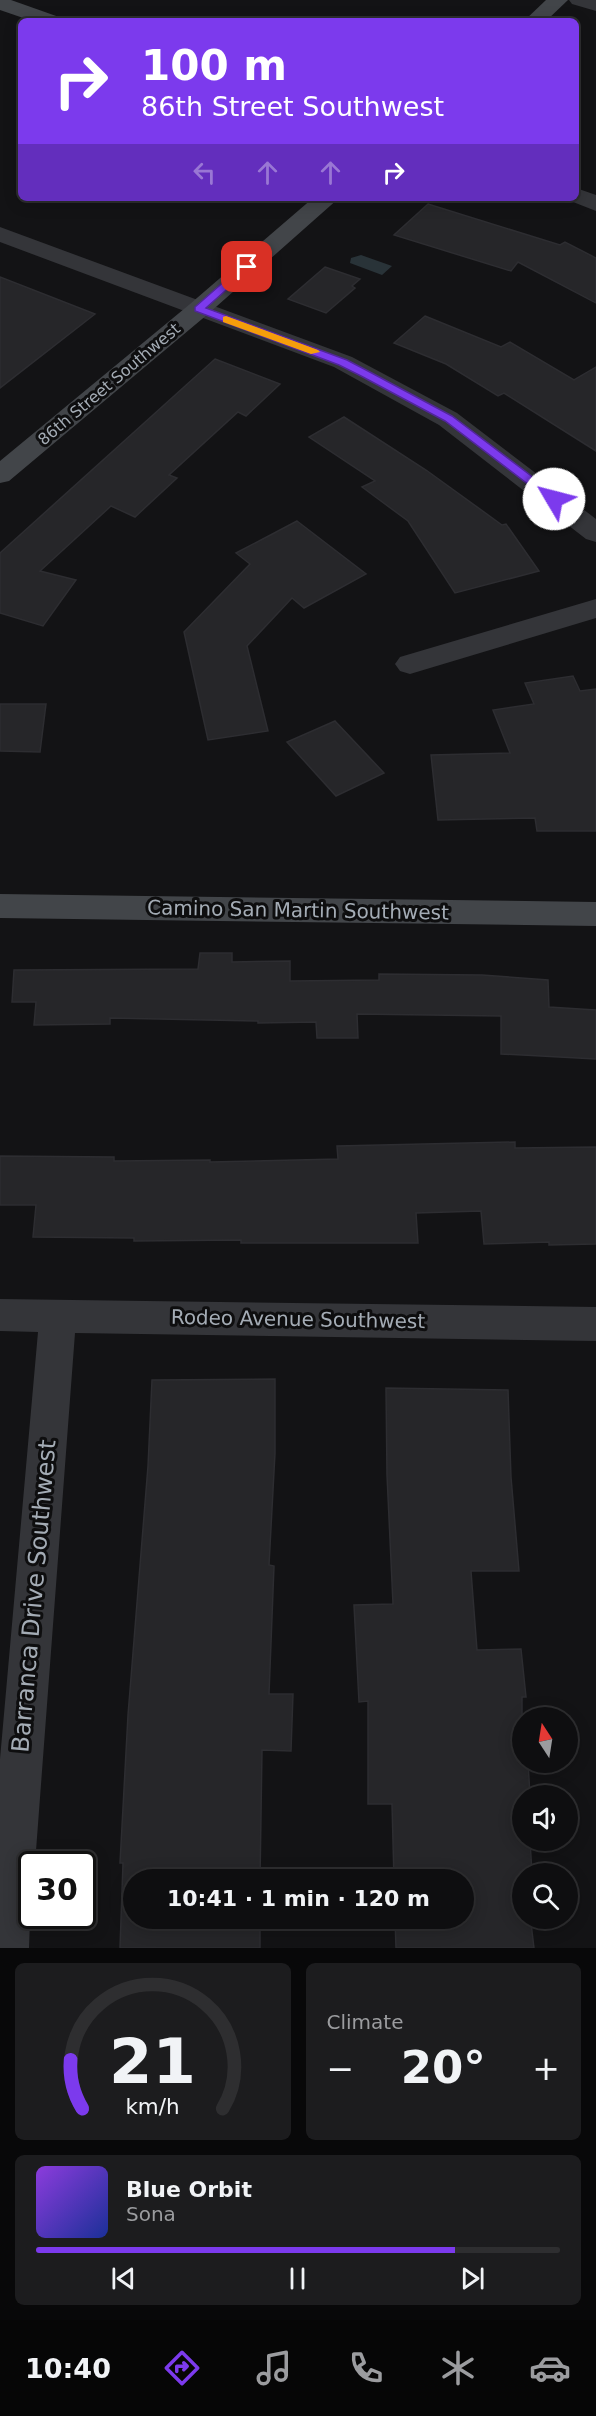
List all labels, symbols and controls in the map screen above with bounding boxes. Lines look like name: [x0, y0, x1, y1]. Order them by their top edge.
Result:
text: 100 m: [141, 41, 287, 90]
icon: right: [42, 42, 120, 120]
text: 86th Street Southwest: [141, 91, 444, 122]
icon: left: [188, 156, 221, 189]
icon: ahead: [251, 156, 284, 189]
icon: ahead: [314, 156, 347, 189]
icon: right: [377, 156, 410, 189]
pin: [221, 241, 272, 292]
icon: arrive: [230, 250, 263, 283]
street label: 86th Street Southwest: [34, 319, 184, 449]
position arrow: [522, 467, 586, 531]
street label: Camino San Martin Southwest: [147, 895, 449, 925]
street label: Rodeo Avenue Southwest: [171, 1305, 426, 1333]
street label: Barranca Drive Southwest: [6, 1439, 62, 1753]
north arrow: [512, 1707, 578, 1773]
map controls: [512, 1707, 578, 1929]
button: sound: [512, 1785, 578, 1851]
speed limit sign: 30: [18, 1851, 96, 1929]
button: search: [512, 1863, 578, 1929]
text: 10:41 · 1 min · 120 m: [167, 1886, 430, 1911]
text: Climate: [327, 2010, 403, 2034]
text: 21: [109, 2025, 196, 2098]
text: 20°: [401, 2041, 486, 2094]
text: −: [327, 2049, 354, 2088]
text: +: [532, 2049, 560, 2088]
text: km/h: [126, 2094, 180, 2119]
text: Blue Orbit: [126, 2177, 252, 2202]
text: Sona: [126, 2202, 176, 2226]
icon: previous: [107, 2262, 140, 2295]
icon: pause: [281, 2262, 314, 2295]
icon: next: [456, 2262, 489, 2295]
icon: directions: [161, 2347, 203, 2389]
icon: music: [253, 2347, 295, 2389]
icon: phone: [345, 2347, 387, 2389]
icon: climate: [437, 2347, 479, 2389]
icon: car: [529, 2347, 571, 2389]
text: 10:40: [25, 2353, 111, 2384]

